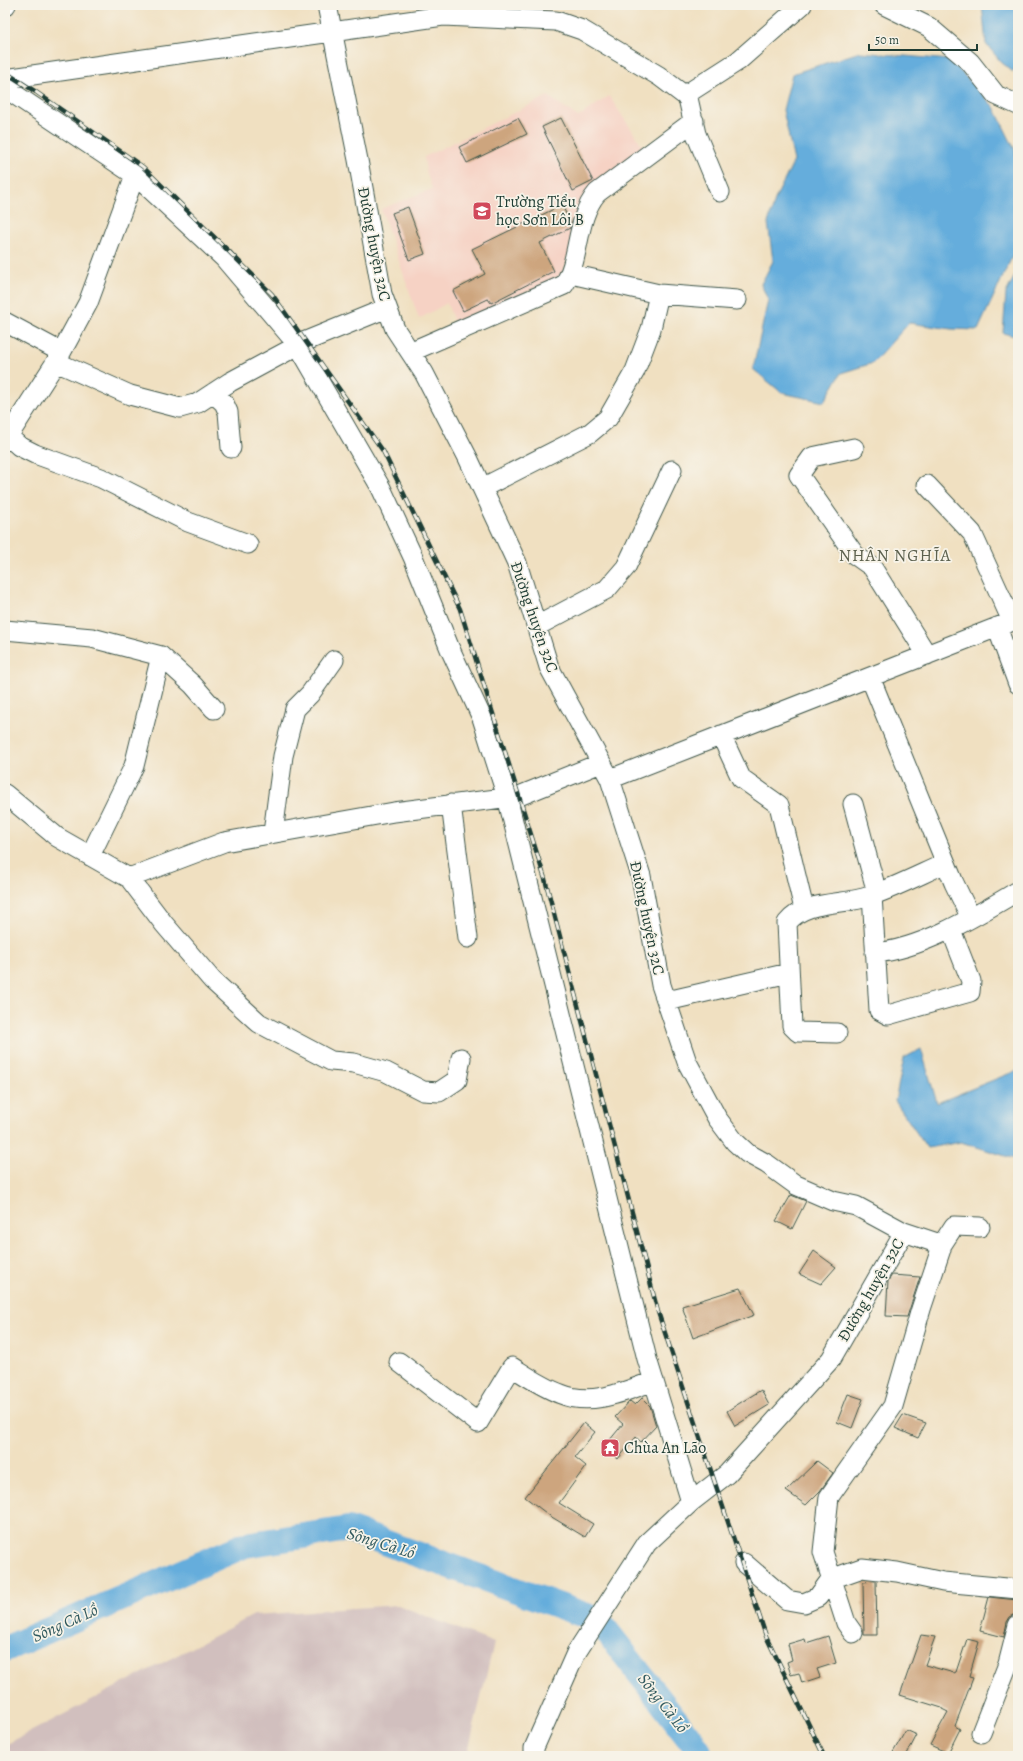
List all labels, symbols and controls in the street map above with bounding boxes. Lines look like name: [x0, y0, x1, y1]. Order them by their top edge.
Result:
scale bar: [869, 26, 977, 52]
text: 50 m: [875, 32, 899, 48]
street label: Đường huyện 32C: [352, 185, 396, 303]
place label: Trường Tiểu học Sơn Lôi B: [496, 191, 584, 231]
school or university icon: Trường Tiểu học Sơn Lôi B: [471, 200, 493, 222]
district label: NHÂN NGHĨA: [839, 544, 951, 567]
street label: Đường huyện 32C: [505, 559, 563, 675]
street label: Đường huyện 32C: [624, 859, 670, 977]
street label: Đường huyện 32C: [832, 1234, 910, 1346]
temple icon: Chùa An Lão: [599, 1437, 621, 1459]
place label: Chùa An Lão: [624, 1437, 706, 1459]
water label: Sông Cà Lồ: [344, 1522, 418, 1564]
water label: Sông Cà Lồ: [28, 1598, 102, 1648]
water label: Sông Cà Lồ: [632, 1668, 694, 1738]

